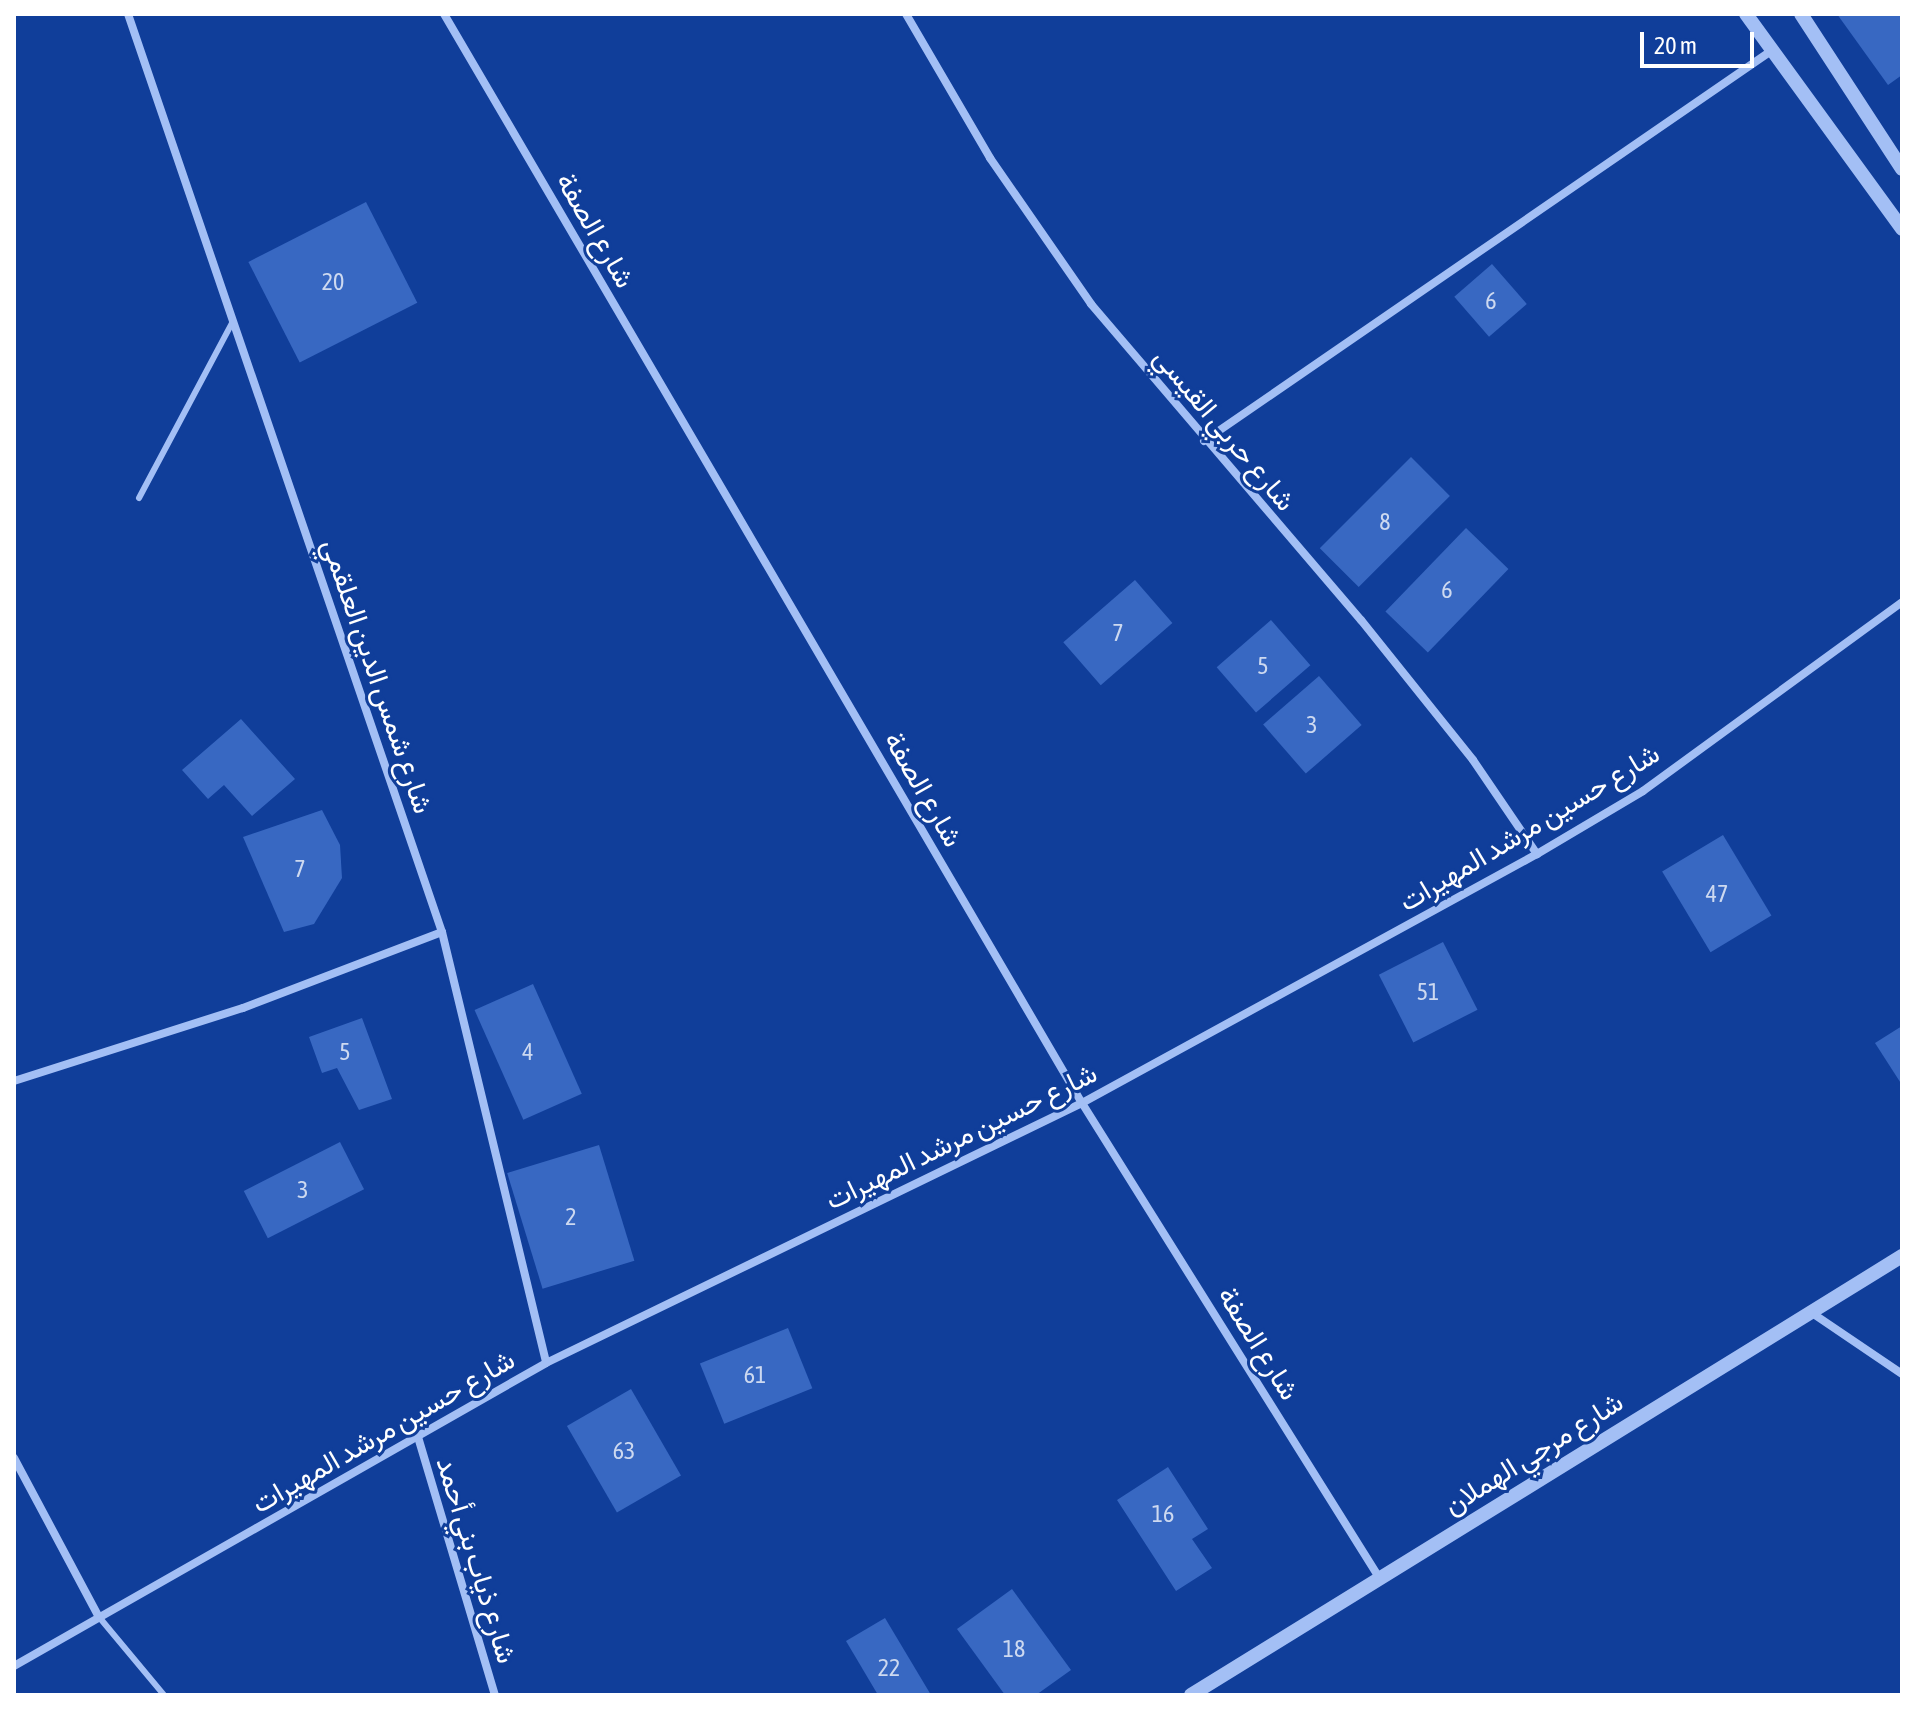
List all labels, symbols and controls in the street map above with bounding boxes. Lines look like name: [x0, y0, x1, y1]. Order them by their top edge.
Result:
scale bar: [1644, 16, 1758, 66]
text: 20 m: [1654, 32, 1697, 59]
street label: شارع الصفة: [550, 167, 642, 293]
house number: 20: [322, 268, 344, 296]
house number: 6: [1485, 287, 1497, 315]
street label: شارع حربي القيسي: [1147, 341, 1303, 517]
house number: 8: [1379, 508, 1391, 536]
street label: شارع شمس الدين العلقمي: [315, 534, 441, 818]
house number: 6: [1441, 576, 1453, 604]
house number: 7: [1112, 619, 1124, 647]
house number: 5: [1257, 652, 1269, 680]
house number: 3: [1306, 711, 1318, 739]
street label: شارع الصفة: [878, 726, 970, 852]
street label: شارع حسين مرشد المهيرات: [1393, 736, 1665, 918]
house number: 7: [294, 855, 306, 883]
house number: 47: [1706, 880, 1728, 908]
house number: 51: [1417, 978, 1439, 1006]
house number: 5: [339, 1038, 351, 1066]
house number: 4: [522, 1038, 534, 1066]
street label: شارع حسين مرشد المهيرات: [820, 1056, 1102, 1216]
house number: 3: [297, 1176, 309, 1204]
house number: 2: [565, 1203, 577, 1231]
street label: شارع الصفة: [1211, 1280, 1307, 1406]
street label: شارع حسين مرشد المهيرات: [246, 1342, 520, 1520]
house number: 61: [744, 1361, 766, 1389]
street label: شارع مرجي الهملان: [1437, 1384, 1629, 1522]
house number: 63: [613, 1437, 635, 1465]
street label: شارع ذياب بني أحمد: [430, 1453, 524, 1667]
house number: 16: [1152, 1500, 1174, 1528]
house number: 18: [1003, 1635, 1025, 1663]
house number: 22: [878, 1654, 900, 1682]

